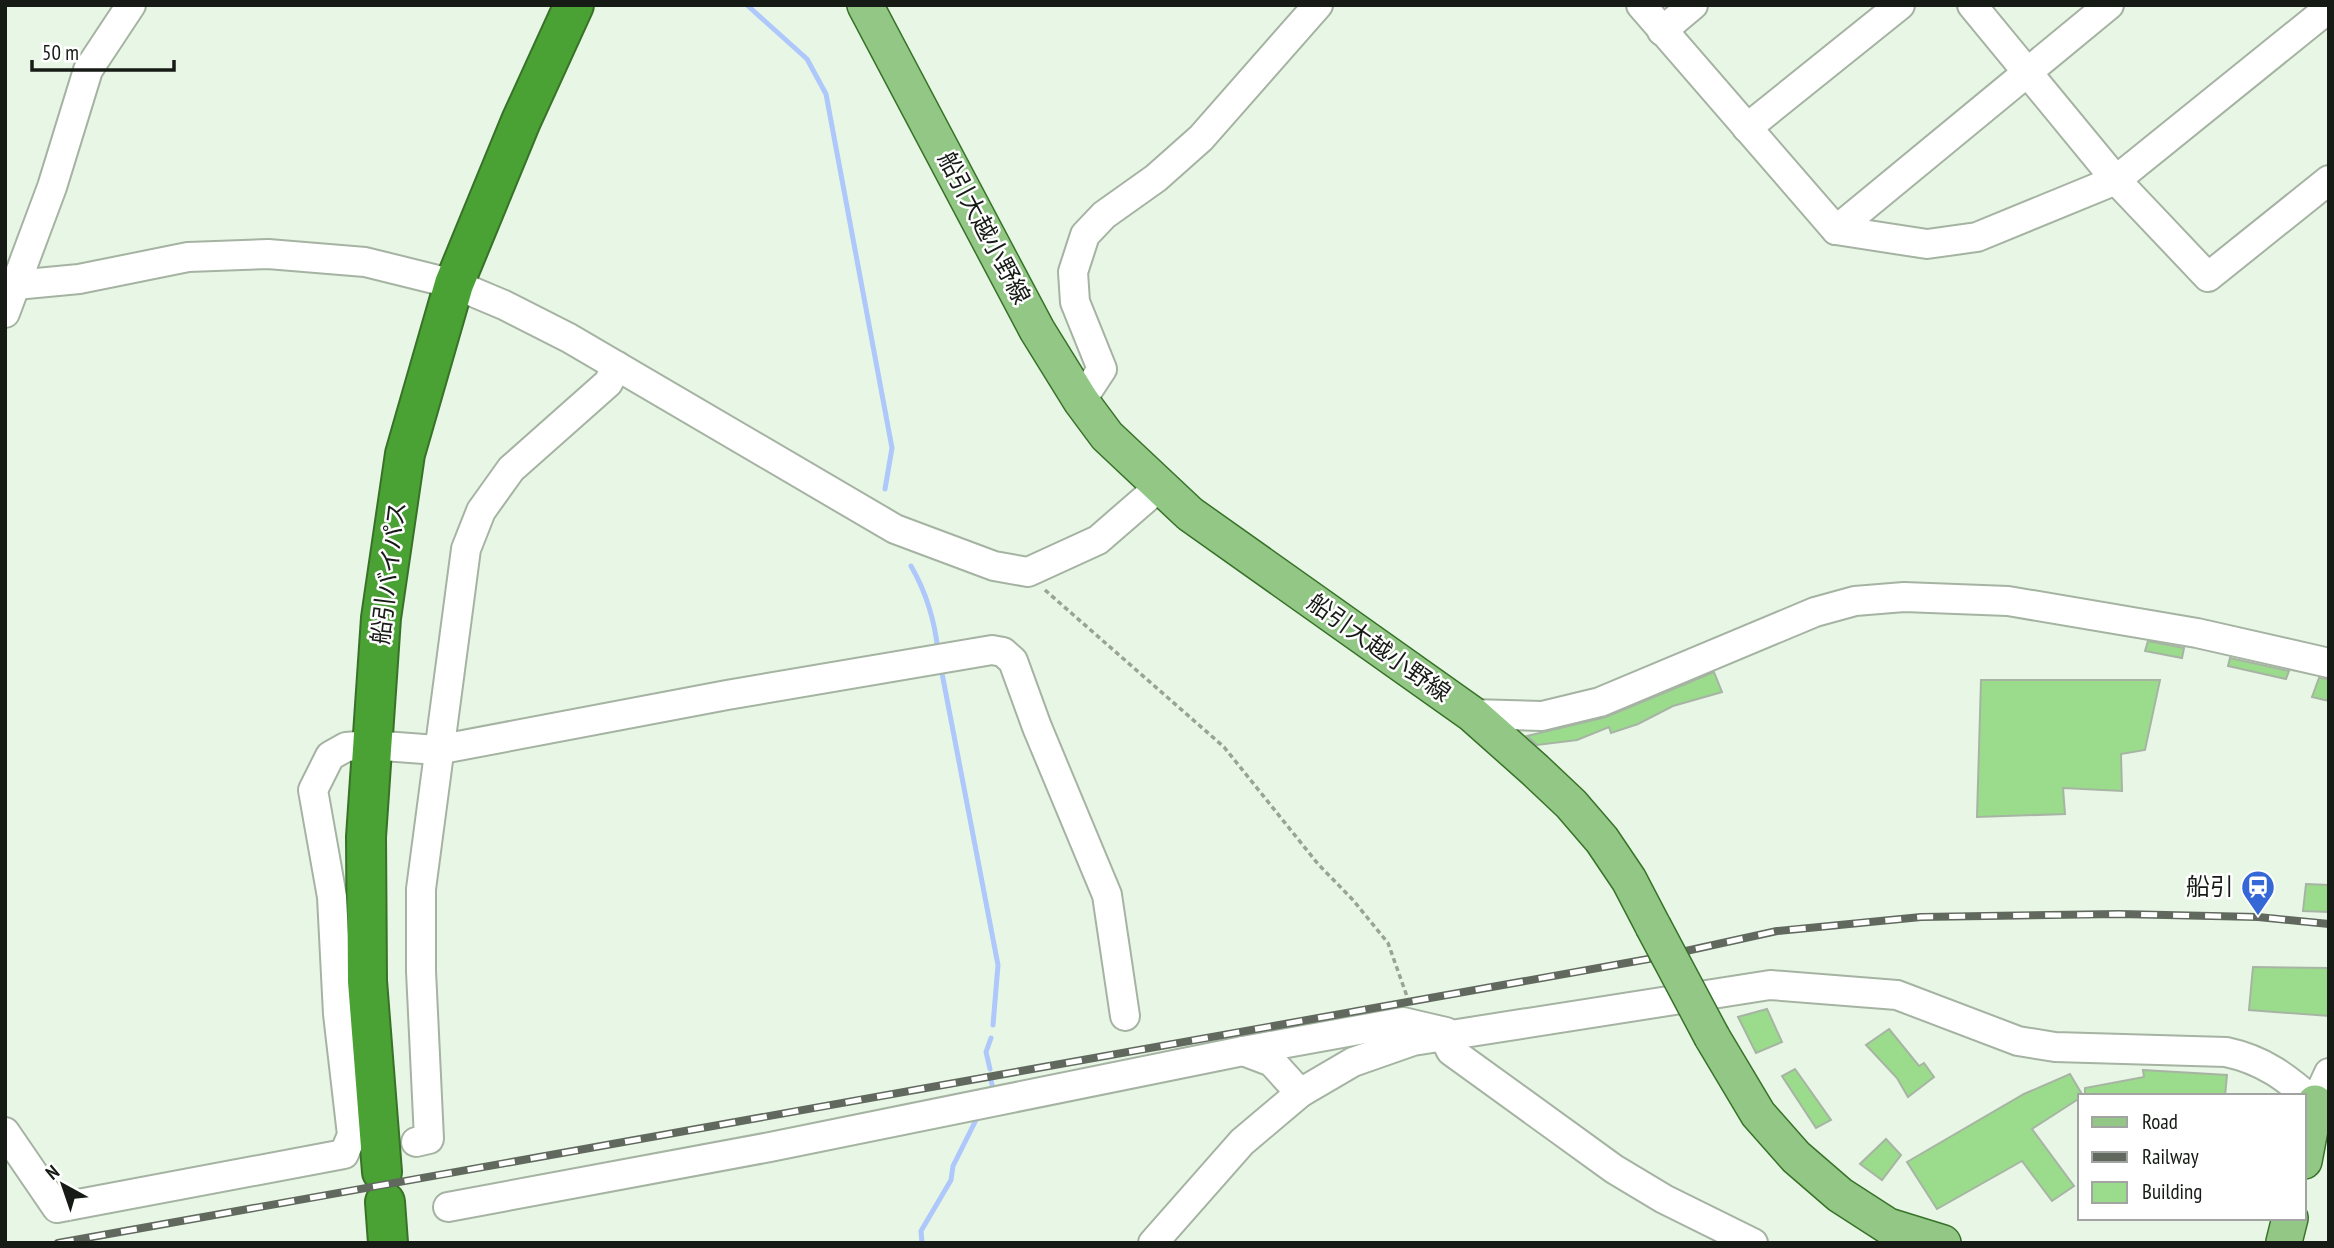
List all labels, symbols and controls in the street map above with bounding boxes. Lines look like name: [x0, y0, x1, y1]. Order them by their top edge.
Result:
scale bar: [32, 28, 173, 72]
text: 50 m: [42, 39, 79, 66]
street label: 船引大越小野線: [931, 146, 1038, 309]
street label: 船引バイパス: [364, 500, 413, 646]
street label: 船引大越小野線: [1302, 587, 1457, 708]
station icon: 船引: [2239, 868, 2277, 917]
place label: 船引: [2186, 871, 2234, 902]
legend: [2078, 1094, 2306, 1220]
text: Road: [2142, 1108, 2178, 1135]
text: Railway: [2142, 1143, 2199, 1170]
north arrow: [28, 1150, 98, 1220]
text: N: [40, 1159, 64, 1184]
text: Building: [2142, 1178, 2202, 1205]

